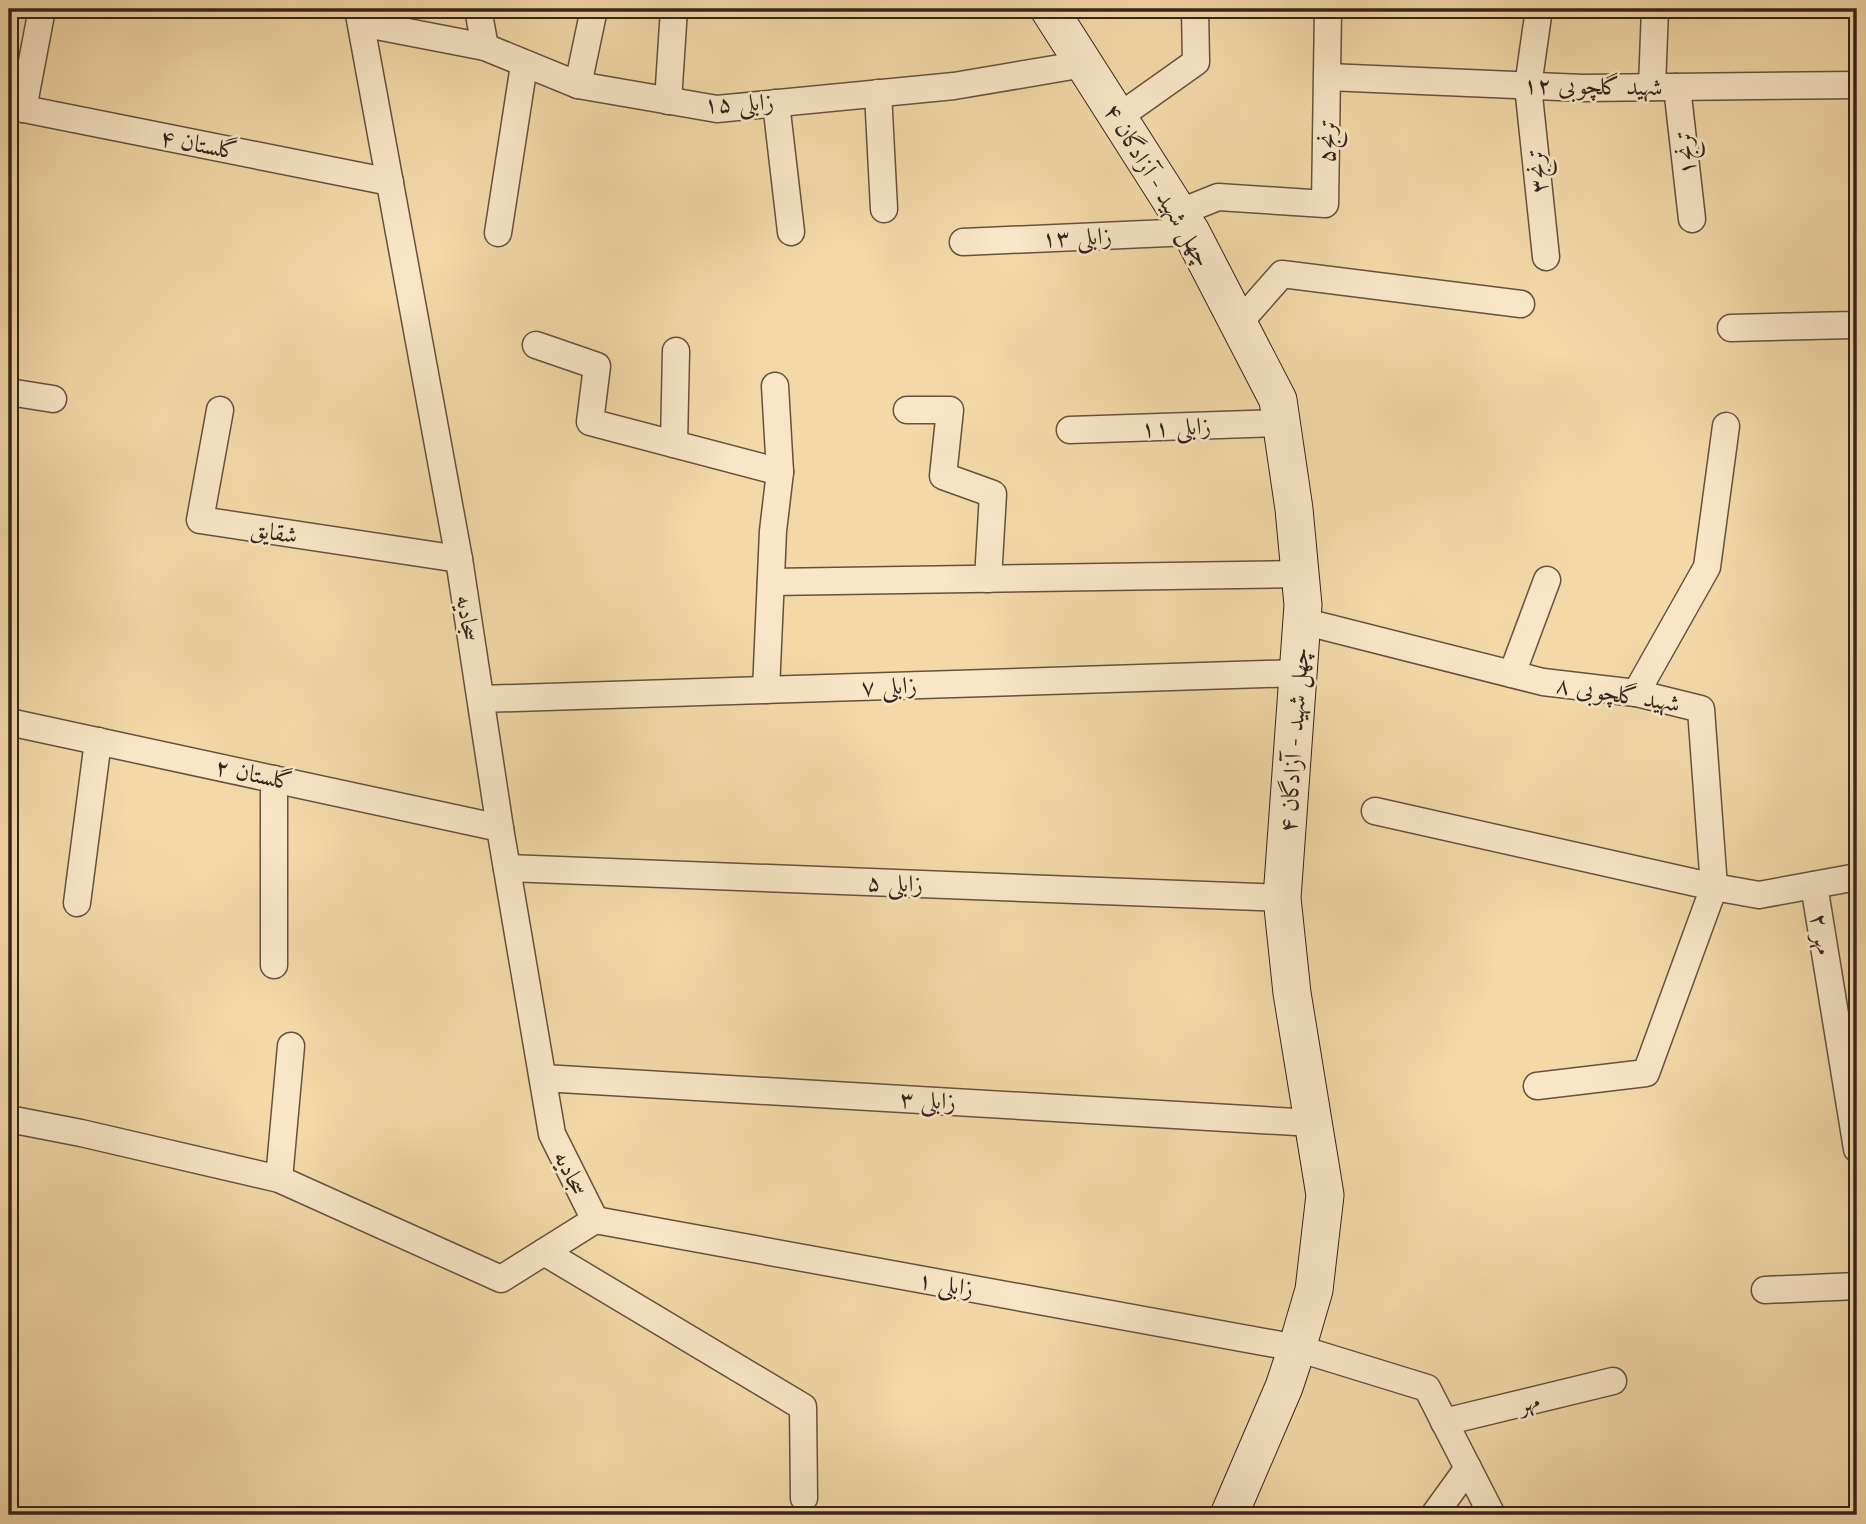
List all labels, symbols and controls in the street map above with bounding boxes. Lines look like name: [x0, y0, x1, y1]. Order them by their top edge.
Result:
street label: شهید گلچوبی ۱۲: [1523, 70, 1663, 104]
street label: زابلی ۱۵: [704, 92, 775, 121]
street label: چهل شهید - آزادگان ۴: [1096, 98, 1219, 273]
street label: ترنج۵: [1316, 119, 1348, 164]
street label: گلستان ۴: [158, 122, 240, 165]
street label: ترنج۱: [1673, 129, 1707, 176]
street label: ترنج۳: [1525, 147, 1559, 194]
street label: زابلی ۱۳: [1042, 226, 1113, 255]
street label: زابلی ۱۱: [1141, 416, 1212, 445]
street label: شقایق: [248, 518, 299, 551]
street label: سجادیه: [450, 593, 482, 643]
street label: چهل شهید - آزادگان ۴: [1273, 647, 1317, 834]
street label: شهید گلچوبی ۸: [1554, 669, 1682, 721]
street label: زابلی ۷: [861, 675, 918, 704]
street label: گلستان ۲: [213, 751, 295, 796]
street label: زابلی ۵: [866, 872, 923, 901]
street label: مهر ۲: [1804, 912, 1835, 957]
street label: زابلی ۳: [899, 1089, 957, 1118]
street label: سجادیه: [547, 1148, 591, 1201]
street label: زابلی ۱: [915, 1269, 975, 1306]
street label: مهر: [1514, 1390, 1543, 1420]

